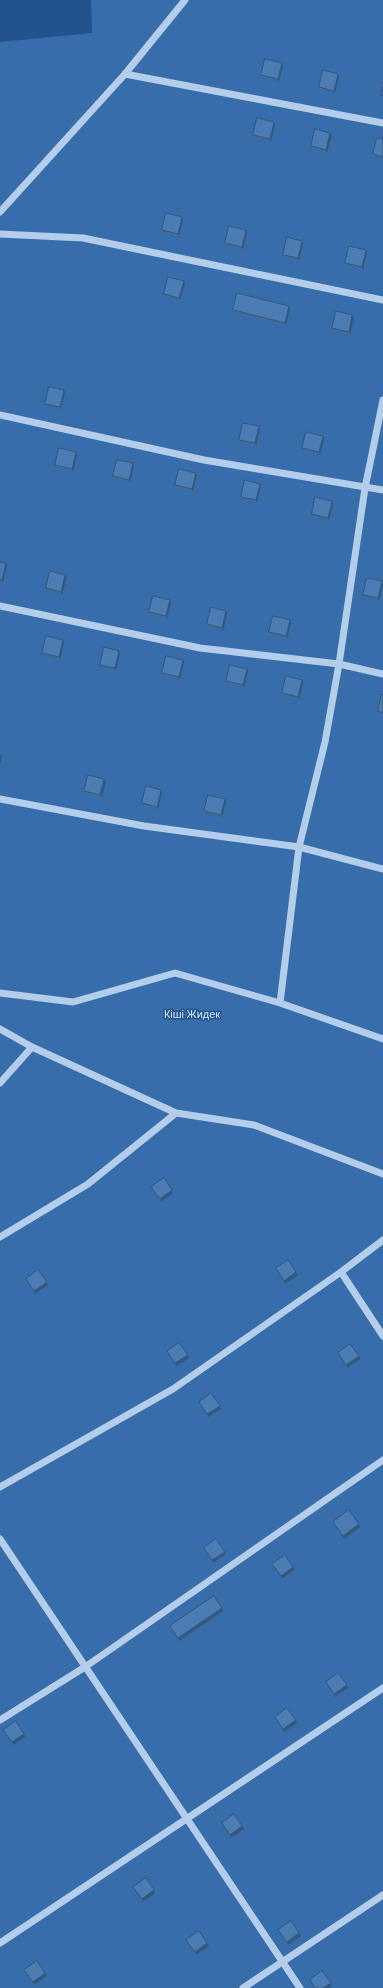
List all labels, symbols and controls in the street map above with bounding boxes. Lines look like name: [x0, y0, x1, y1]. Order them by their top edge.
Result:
park label: Кіші Жидек: [164, 1008, 220, 1022]

